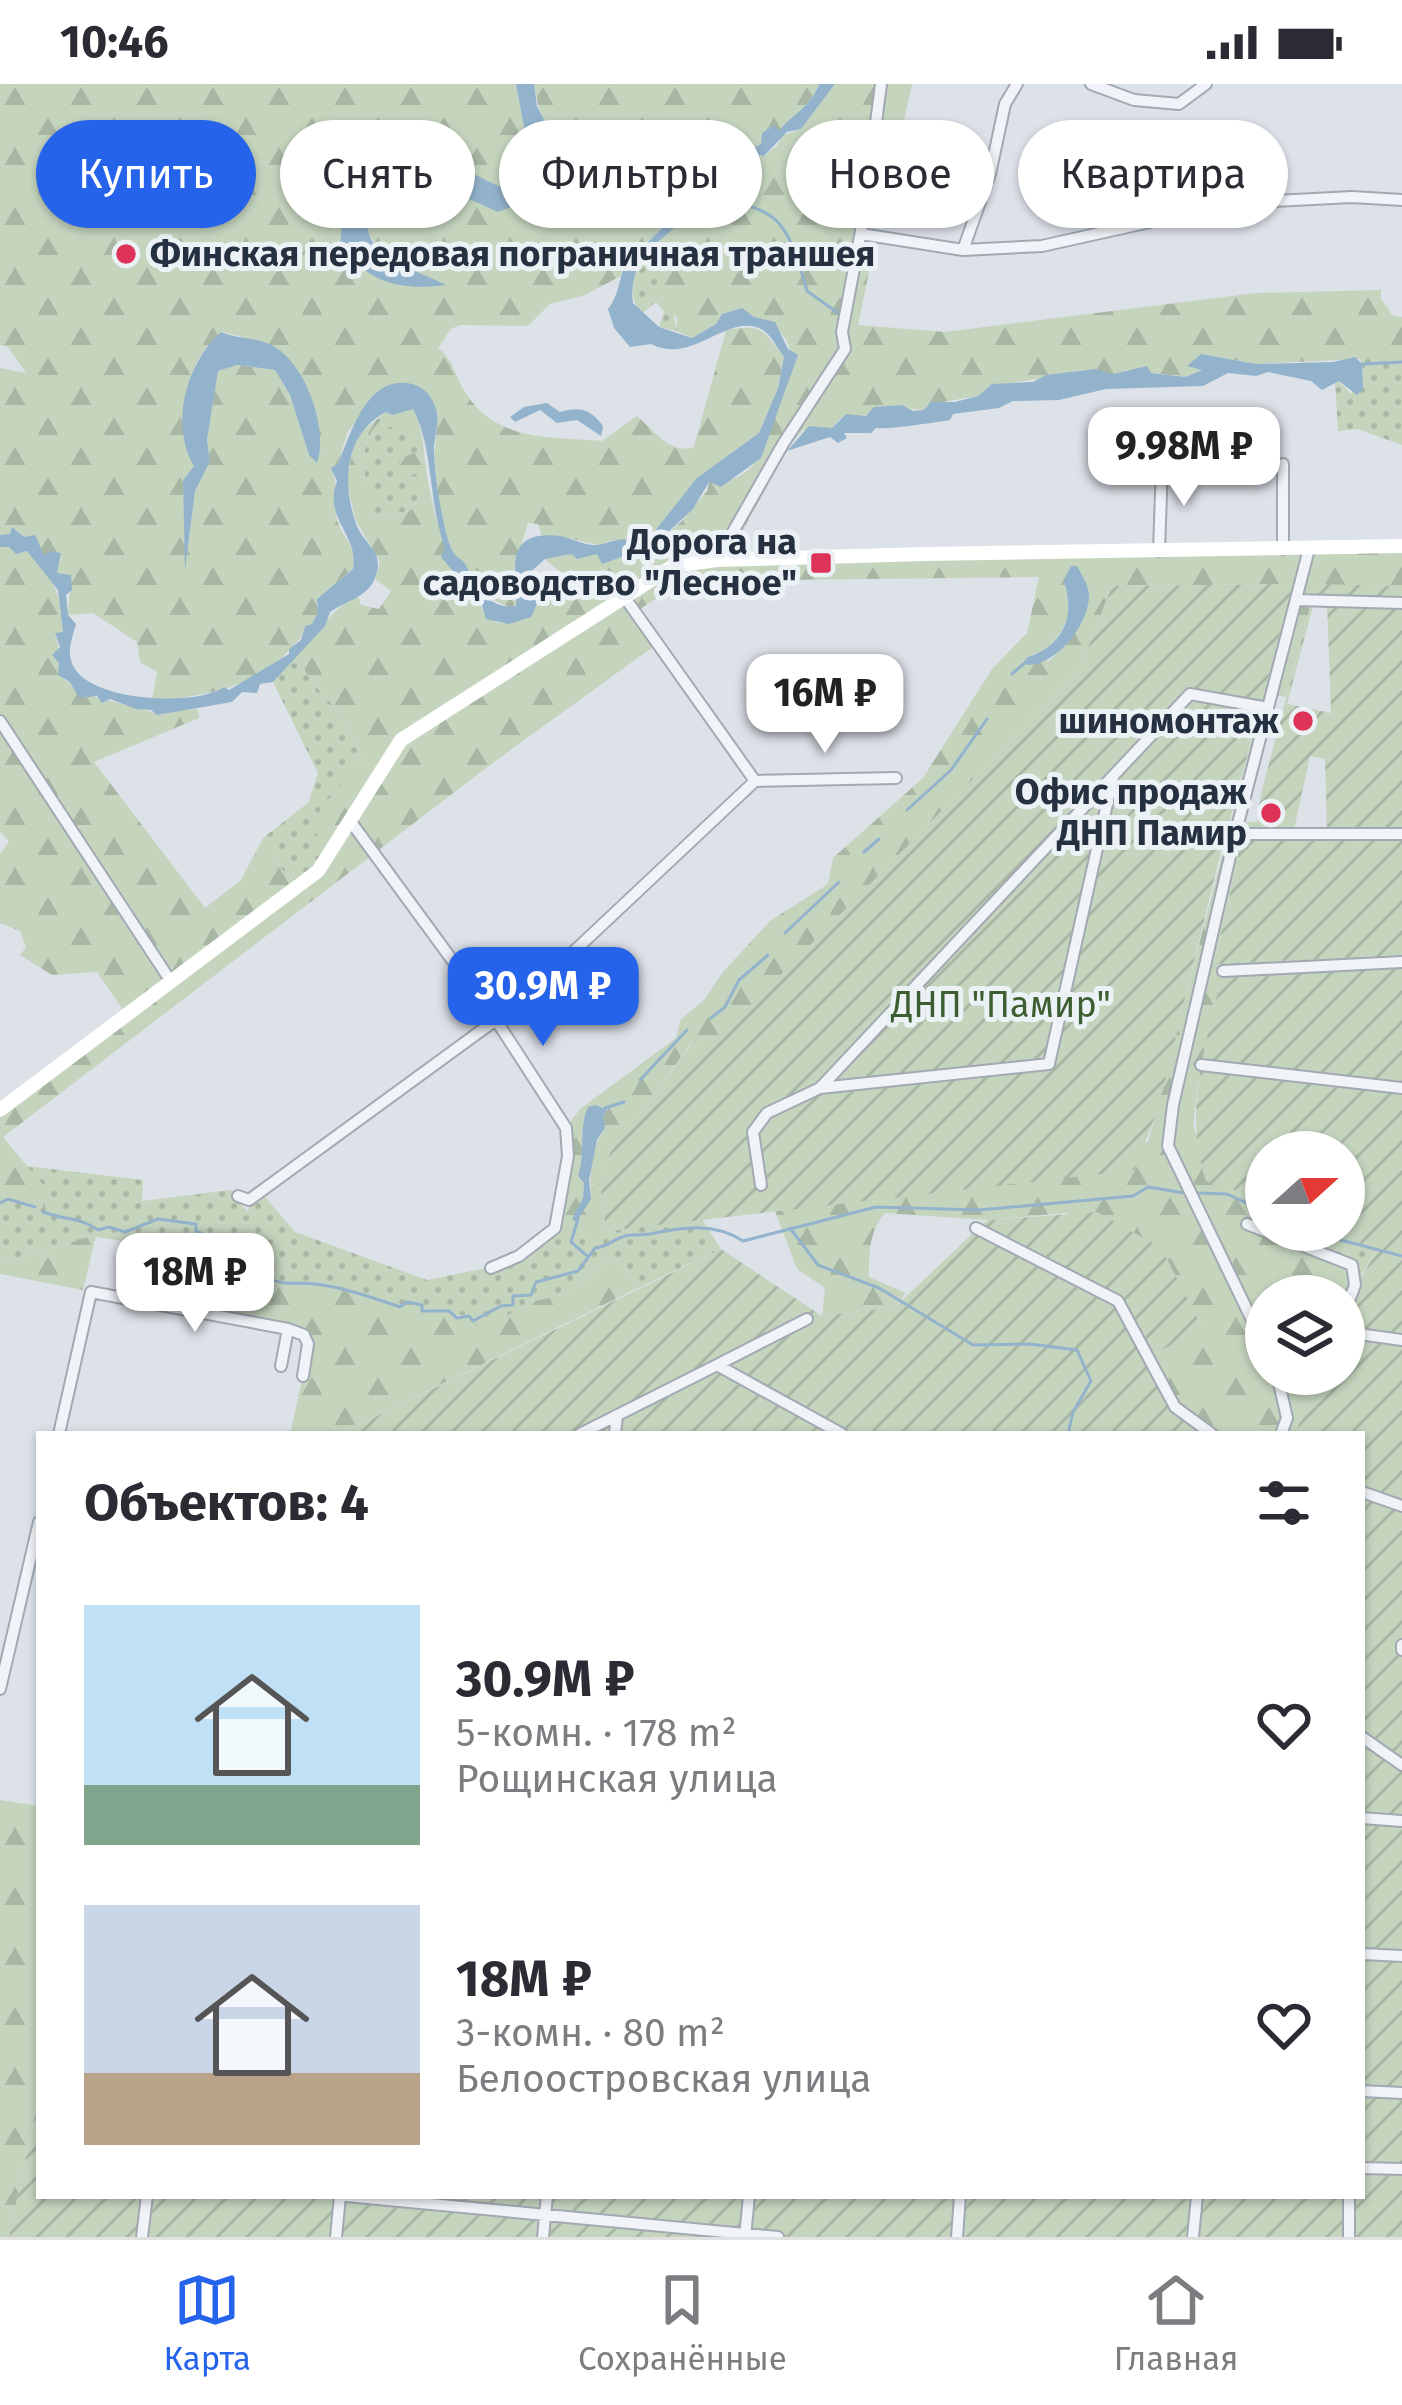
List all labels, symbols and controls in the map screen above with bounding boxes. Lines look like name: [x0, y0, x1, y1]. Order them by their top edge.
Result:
text: 10:46: [60, 15, 169, 69]
chip: Купить: [36, 120, 256, 228]
chip: Снять: [280, 120, 475, 228]
chip: Фильтры: [499, 120, 762, 228]
chip: Новое: [786, 120, 994, 228]
chip: Квартира: [1018, 120, 1288, 228]
place label: Финская передовая пограничная траншея: [150, 232, 875, 276]
marker: Финская передовая пограничная траншея: [113, 241, 139, 267]
pin: 9.98M ₽: [1073, 407, 1295, 509]
text: 9.98M ₽: [1115, 423, 1253, 469]
place label: Дорога на садоводство "Лесное": [423, 520, 797, 605]
marker: Дорога на садоводство "Лесное": [808, 550, 834, 576]
pin: 16M ₽: [741, 654, 909, 756]
text: 16M ₽: [773, 670, 877, 716]
place label: шиномонтаж: [1059, 699, 1280, 743]
marker: шиномонтаж: [1290, 708, 1316, 734]
place label: Офис продаж ДНП Памир: [1015, 770, 1248, 855]
marker: Офис продаж ДНП Памир: [1258, 800, 1284, 826]
pin: 30.9M ₽: [432, 947, 654, 1049]
text: 30.9M ₽: [475, 963, 611, 1009]
park label: ДНП "Памир": [890, 983, 1111, 1027]
north arrow: [1245, 1131, 1365, 1251]
map controls: [1245, 1131, 1365, 1395]
pin: 18M ₽: [111, 1233, 279, 1335]
text: 18M ₽: [143, 1249, 247, 1295]
button: layers: [1245, 1275, 1365, 1395]
icon: filters: [1251, 1470, 1317, 1536]
text: Объектов: 4: [84, 1472, 369, 1534]
text: 30.9M ₽: [456, 1648, 635, 1710]
icon: home: [180, 1653, 324, 1797]
icon: heart: [1251, 1692, 1317, 1758]
text: 5-комн. · 178 m²: [456, 1710, 737, 1756]
text: Рощинская улица: [456, 1756, 778, 1802]
text: 18M ₽: [456, 1948, 592, 2010]
icon: home: [180, 1953, 324, 2097]
icon: heart: [1251, 1992, 1317, 2058]
text: 3-комн. · 80 m²: [456, 2010, 725, 2056]
text: Белоостровская улица: [456, 2056, 871, 2102]
tab: Карта: [163, 2267, 251, 2379]
tab: Сохранённые: [578, 2267, 787, 2379]
tab: Главная: [1114, 2267, 1239, 2379]

